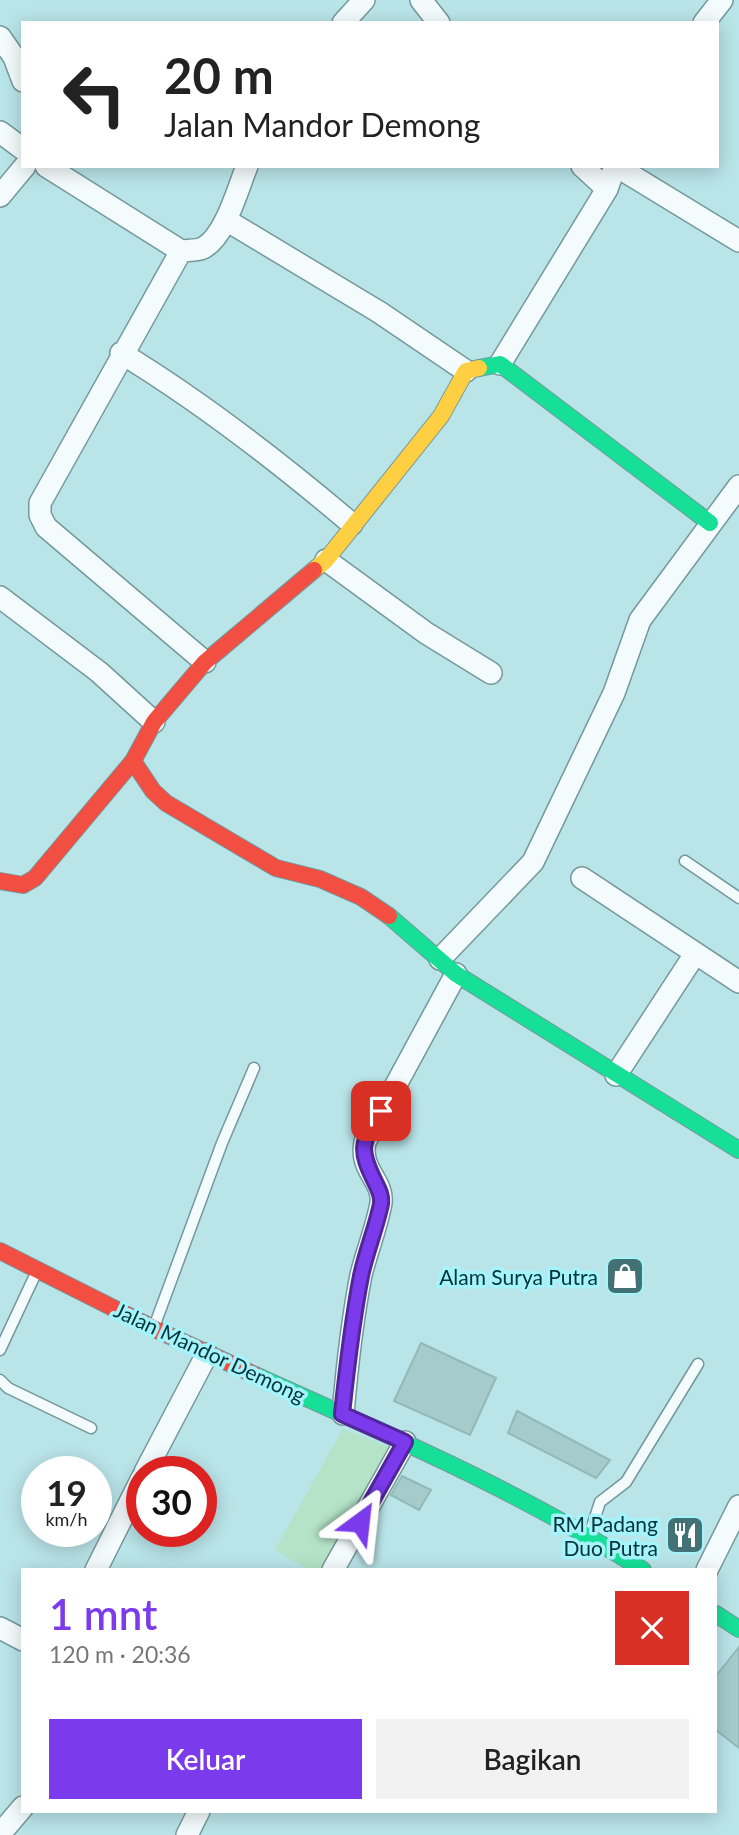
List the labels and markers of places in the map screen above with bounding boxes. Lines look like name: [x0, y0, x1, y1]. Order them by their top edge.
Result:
pin: [351, 1081, 411, 1141]
shop icon: Alam Surya Putra: [604, 1255, 646, 1297]
place label: Alam Surya Putra: [439, 1264, 598, 1289]
place label: RM Padang Duo Putra: [552, 1511, 658, 1560]
restaurant icon: RM Padang Duo Putra: [664, 1514, 706, 1556]

